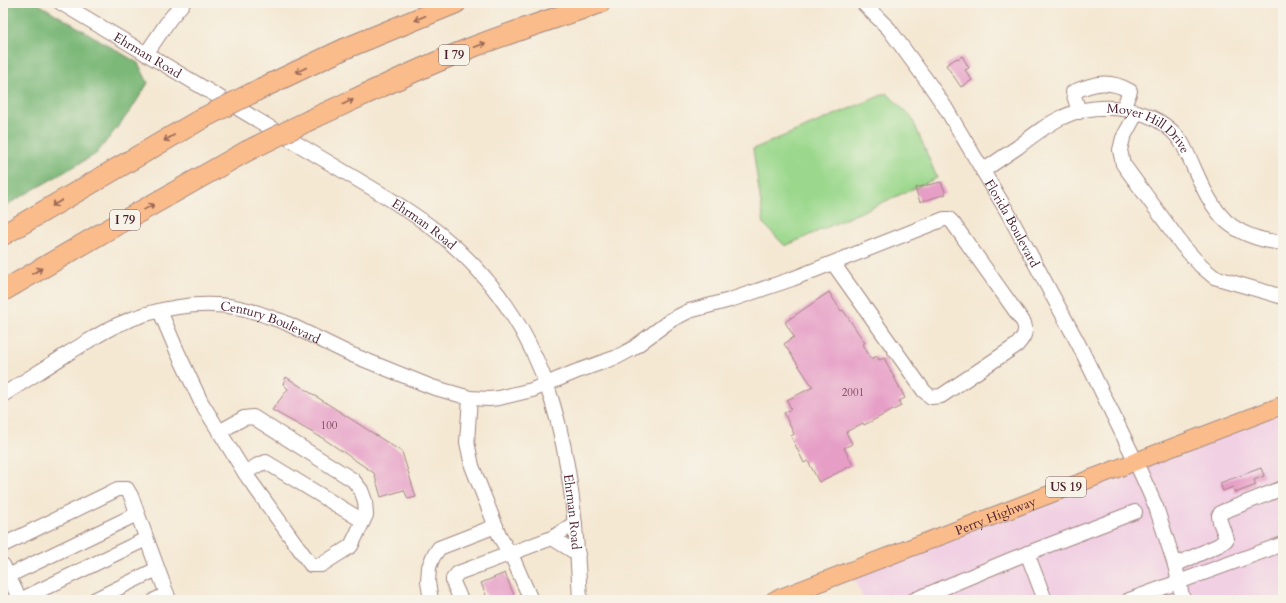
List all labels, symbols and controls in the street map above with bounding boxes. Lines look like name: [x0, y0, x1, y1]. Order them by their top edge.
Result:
one-way arrow: [414, 15, 426, 22]
street label: Ehrman Road: [110, 28, 185, 83]
one-way arrow: [473, 40, 485, 48]
road number: I 79: [439, 45, 469, 65]
one-way arrow: [295, 67, 307, 74]
one-way arrow: [341, 98, 353, 105]
street label: Moyer Hill Drive: [1106, 100, 1194, 156]
one-way arrow: [163, 134, 175, 142]
street label: Florida Boulevard: [980, 176, 1044, 271]
street label: Ehrman Road: [388, 195, 460, 254]
one-way arrow: [51, 200, 63, 208]
one-way arrow: [143, 202, 155, 210]
road number: I 79: [110, 210, 140, 230]
one-way arrow: [31, 267, 43, 275]
street label: Century Boulevard: [219, 297, 323, 348]
house number: 2001: [842, 385, 864, 400]
house number: 100: [321, 418, 338, 433]
street label: Ehrman Road: [559, 473, 585, 550]
road number: US 19: [1046, 477, 1086, 497]
street label: Perry Highway: [953, 492, 1039, 540]

